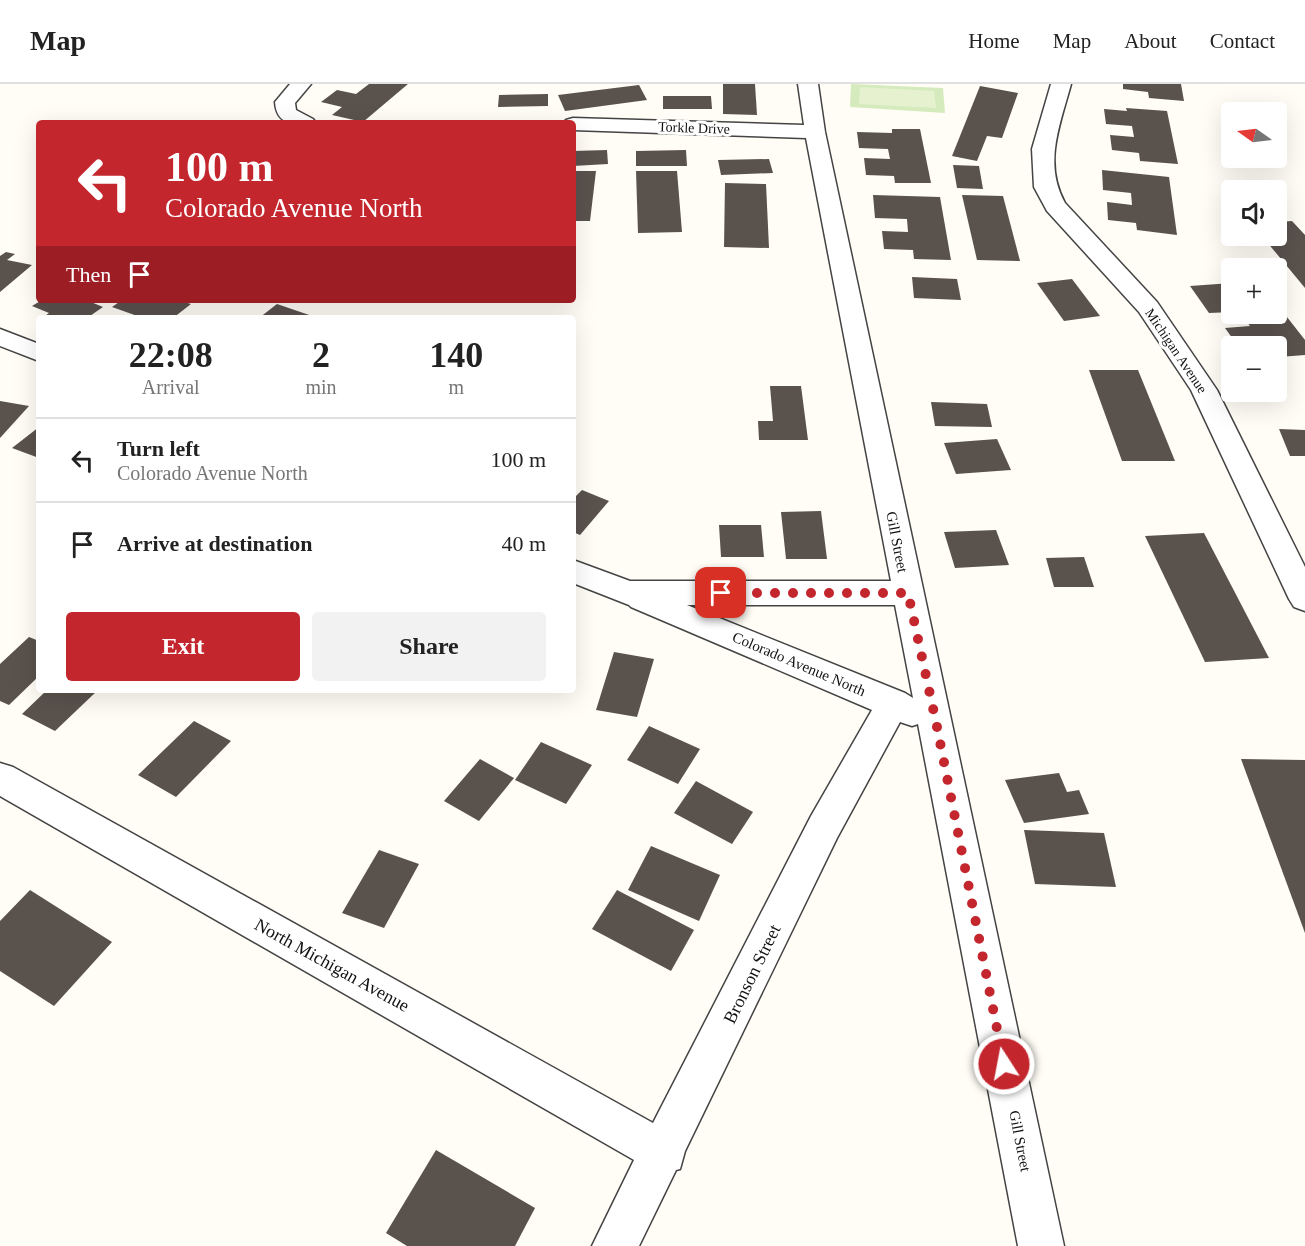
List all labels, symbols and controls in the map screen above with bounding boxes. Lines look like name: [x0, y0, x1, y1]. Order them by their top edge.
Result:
text: Map: [30, 25, 86, 56]
text: Home: [968, 29, 1020, 53]
text: Map: [1053, 29, 1091, 53]
text: About: [1124, 29, 1177, 53]
text: Contact: [1210, 29, 1275, 53]
north arrow: [1221, 102, 1287, 168]
map controls: [1221, 102, 1287, 402]
street label: Torkle Drive: [658, 119, 730, 137]
icon: left: [66, 144, 144, 222]
text: 100 m: [165, 144, 274, 190]
button: sound: [1221, 180, 1287, 246]
text: Colorado Avenue North: [165, 193, 422, 223]
icon: arrive: [123, 258, 156, 291]
button: +: [1221, 258, 1287, 324]
text: Then: [66, 262, 111, 287]
street label: Michigan Avenue: [1142, 306, 1210, 396]
text: 22:08: [129, 335, 213, 375]
text: 2: [312, 335, 330, 375]
text: 140: [429, 335, 483, 375]
button: −: [1221, 336, 1287, 402]
text: Arrival: [142, 376, 200, 398]
text: min: [305, 376, 337, 398]
text: m: [449, 376, 464, 398]
text: Turn left: [117, 436, 200, 461]
icon: left: [66, 444, 99, 477]
text: 100 m: [490, 447, 546, 472]
text: Colorado Avenue North: [117, 462, 308, 484]
street label: Gill Street: [883, 510, 911, 575]
icon: arrive: [66, 528, 99, 561]
text: Arrive at destination: [117, 531, 313, 556]
text: 40 m: [501, 531, 546, 556]
pin: [695, 567, 746, 618]
icon: arrive: [704, 576, 737, 609]
button: Exit: [66, 612, 300, 681]
button: Share: [312, 612, 546, 681]
street label: Colorado Avenue North: [730, 629, 868, 700]
street label: North Michigan Avenue: [251, 914, 413, 1016]
street label: Bronson Street: [719, 921, 785, 1027]
position arrow: [972, 1032, 1036, 1096]
street label: Gill Street: [1006, 1109, 1034, 1174]

